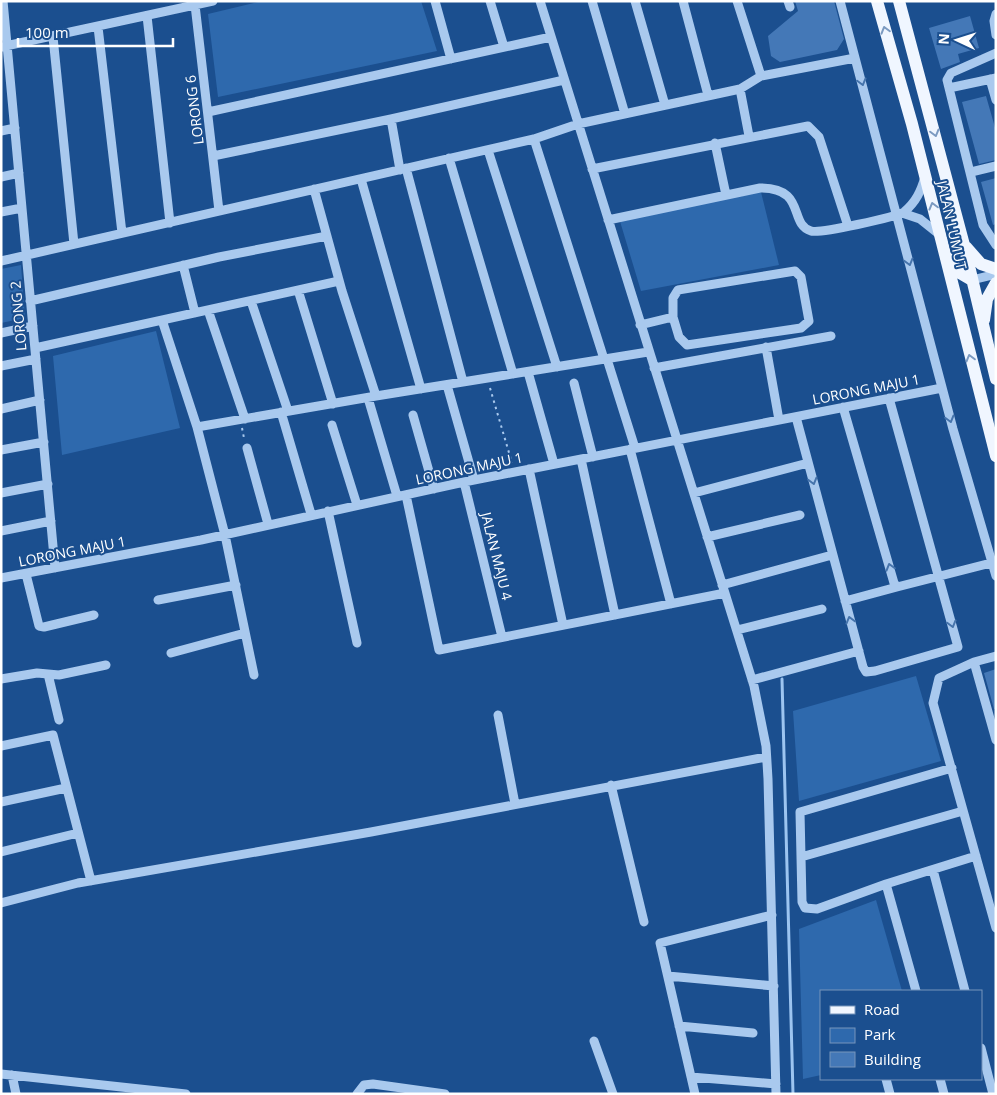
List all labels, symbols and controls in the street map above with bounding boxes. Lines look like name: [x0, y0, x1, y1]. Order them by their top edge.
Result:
scale bar: [18, 15, 172, 47]
north arrow: [932, 15, 982, 65]
text: 100 m: [25, 22, 69, 42]
one-way arrow: [880, 26, 890, 35]
text: N: [934, 33, 953, 45]
street label: LORONG 6: [180, 74, 208, 146]
one-way arrow: [856, 78, 867, 87]
one-way arrow: [929, 128, 940, 137]
street label: JALAN LUMUT: [932, 177, 972, 272]
one-way arrow: [928, 201, 939, 210]
one-way arrow: [903, 257, 914, 266]
street label: LORONG 2: [5, 280, 31, 352]
one-way arrow: [965, 354, 976, 363]
street label: LORONG MAJU 1: [811, 369, 921, 409]
one-way arrow: [945, 414, 955, 422]
street label: LORONG MAJU 1: [414, 447, 524, 489]
one-way arrow: [807, 476, 818, 485]
street label: JALAN MAJU 4: [476, 508, 517, 602]
street label: LORONG MAJU 1: [17, 531, 127, 571]
one-way arrow: [885, 563, 895, 572]
one-way arrow: [846, 616, 856, 624]
one-way arrow: [946, 620, 957, 628]
legend: [820, 990, 982, 1080]
text: Road: [864, 999, 900, 1019]
text: Park: [864, 1024, 895, 1044]
text: Building: [864, 1049, 921, 1069]

